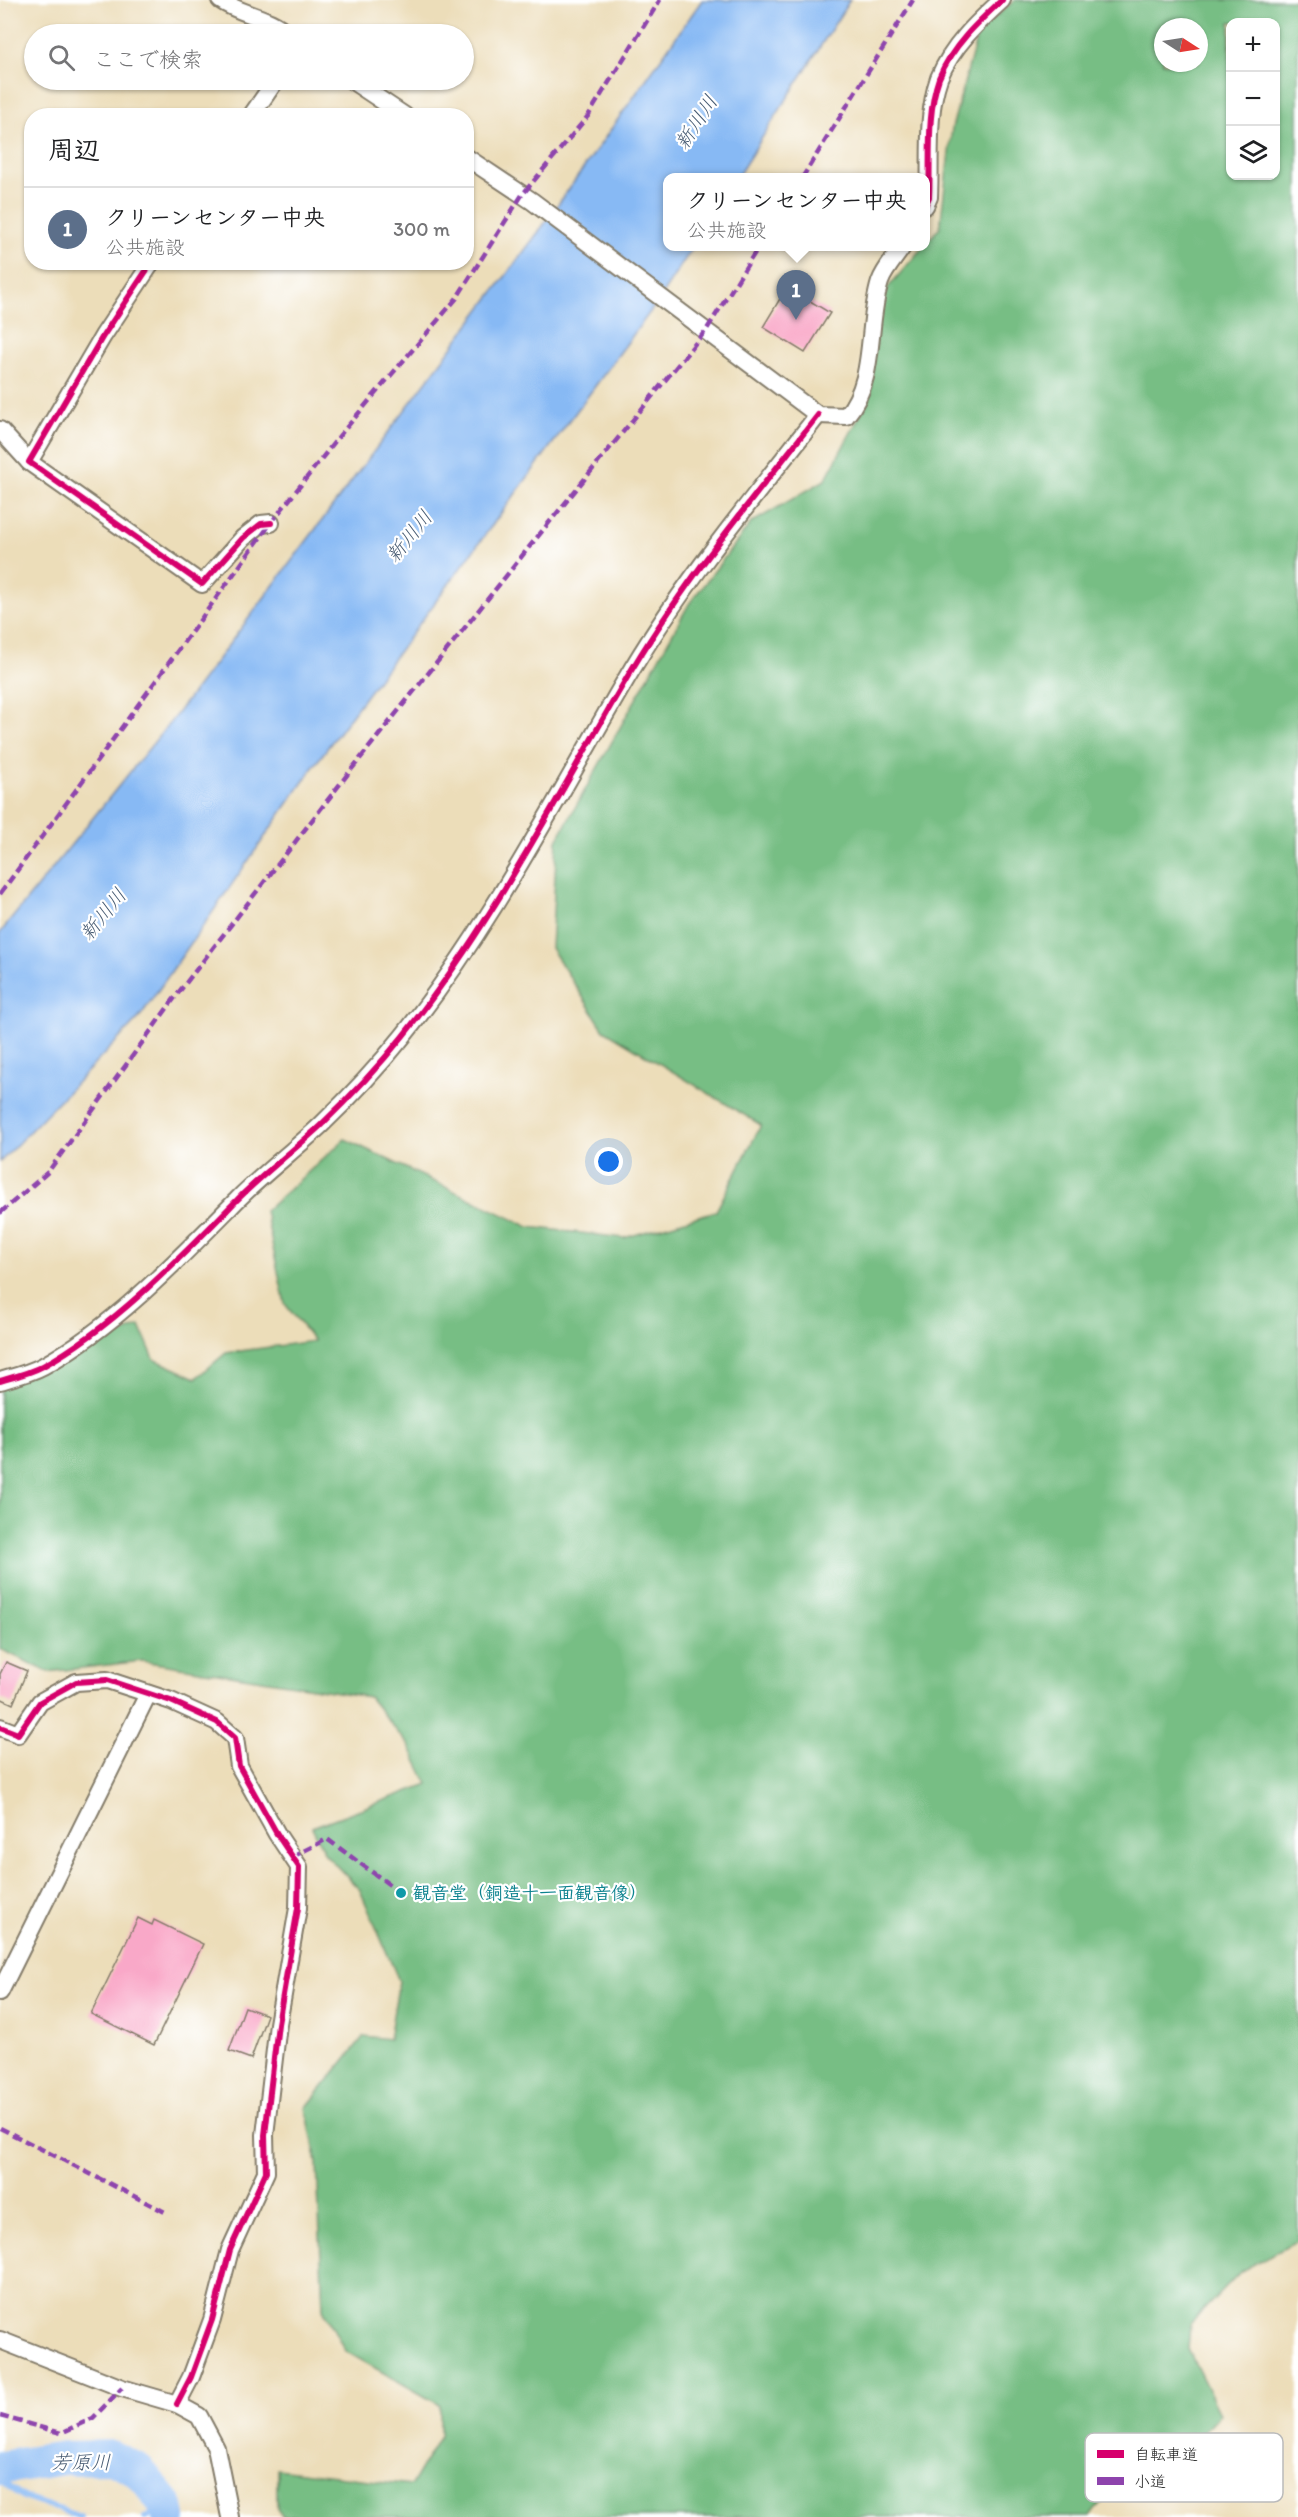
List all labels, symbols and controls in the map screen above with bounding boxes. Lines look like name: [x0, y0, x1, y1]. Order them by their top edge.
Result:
north arrow: [1154, 18, 1208, 72]
map controls: [1226, 18, 1280, 180]
button: +: [1226, 18, 1280, 72]
search box: [24, 24, 474, 90]
icon: search: [45, 41, 78, 74]
text: ここで検索: [93, 46, 203, 73]
button: −: [1226, 72, 1280, 126]
water label: 新川川: [670, 90, 722, 154]
button: layers: [1226, 126, 1280, 180]
text: 周辺: [48, 134, 100, 166]
popup: [663, 173, 930, 251]
text: クリーンセンター中央: [686, 187, 907, 214]
text: クリーンセンター中央: [105, 204, 325, 231]
text: 1: [63, 217, 72, 241]
text: 300 m: [393, 217, 450, 241]
text: 公共施設: [686, 218, 766, 242]
text: 公共施設: [105, 235, 185, 259]
pin: 1: [776, 270, 816, 320]
water label: 新川川: [381, 505, 437, 567]
water label: 新川川: [75, 883, 131, 945]
your location: [594, 1147, 623, 1176]
place label: 観音堂（銅造十一面観音像）: [413, 1882, 647, 1904]
marker: 観音堂（銅造十一面観音像）: [394, 1886, 408, 1900]
legend: [1085, 2433, 1283, 2502]
text: 自転車道: [1134, 2445, 1198, 2464]
water label: 芳原川: [51, 2450, 111, 2474]
text: 小道: [1134, 2472, 1166, 2491]

